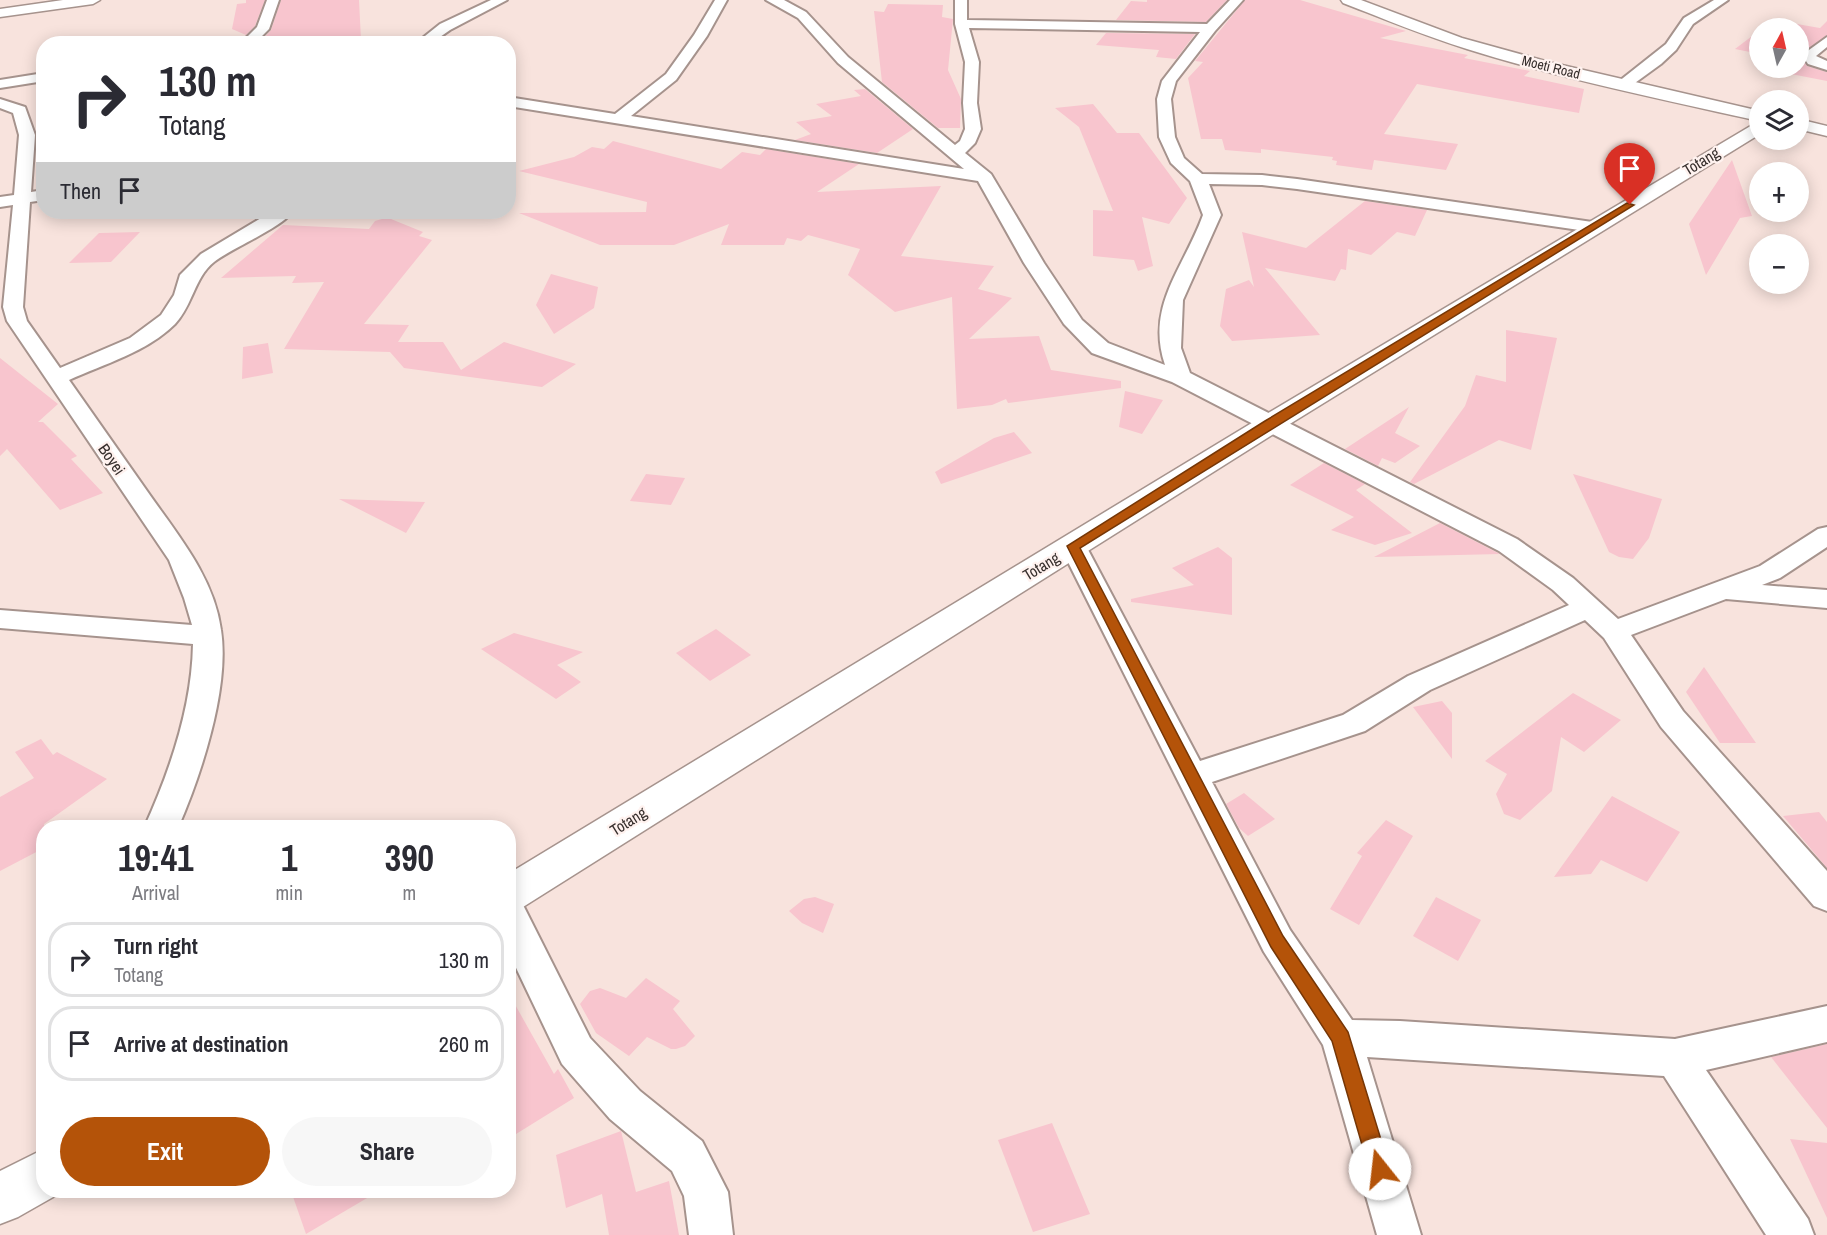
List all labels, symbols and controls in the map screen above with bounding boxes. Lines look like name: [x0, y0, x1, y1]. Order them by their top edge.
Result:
north arrow: [1749, 18, 1809, 78]
map controls: [1749, 18, 1809, 294]
street label: Moeti Road: [1520, 51, 1582, 83]
text: 130 m: [159, 53, 257, 109]
icon: right: [60, 60, 138, 138]
button: layers: [1749, 90, 1809, 150]
text: Totang: [159, 107, 225, 143]
street label: Totang: [1678, 141, 1724, 181]
pin: [1604, 143, 1655, 205]
icon: arrive: [1613, 152, 1646, 185]
button: +: [1749, 162, 1809, 222]
icon: arrive: [113, 174, 146, 207]
text: Then: [60, 176, 101, 206]
button: −: [1749, 234, 1809, 294]
street label: Boyei: [93, 439, 131, 479]
street label: Totang: [1018, 546, 1064, 586]
street label: Totang: [605, 801, 651, 841]
text: 19:41: [118, 834, 193, 882]
text: 1: [281, 834, 297, 882]
text: 390: [385, 834, 434, 882]
text: Arrival: [132, 879, 179, 906]
text: min: [275, 879, 303, 906]
text: m: [403, 879, 416, 906]
text: Turn right: [114, 931, 198, 961]
icon: right: [63, 943, 96, 976]
text: 130 m: [439, 945, 489, 975]
text: Totang: [114, 961, 163, 988]
icon: arrive: [63, 1027, 96, 1060]
text: Arrive at destination: [114, 1029, 288, 1059]
text: 260 m: [439, 1029, 489, 1059]
button: Exit: [60, 1117, 270, 1186]
button: Share: [282, 1117, 492, 1186]
position arrow: [1348, 1137, 1412, 1201]

